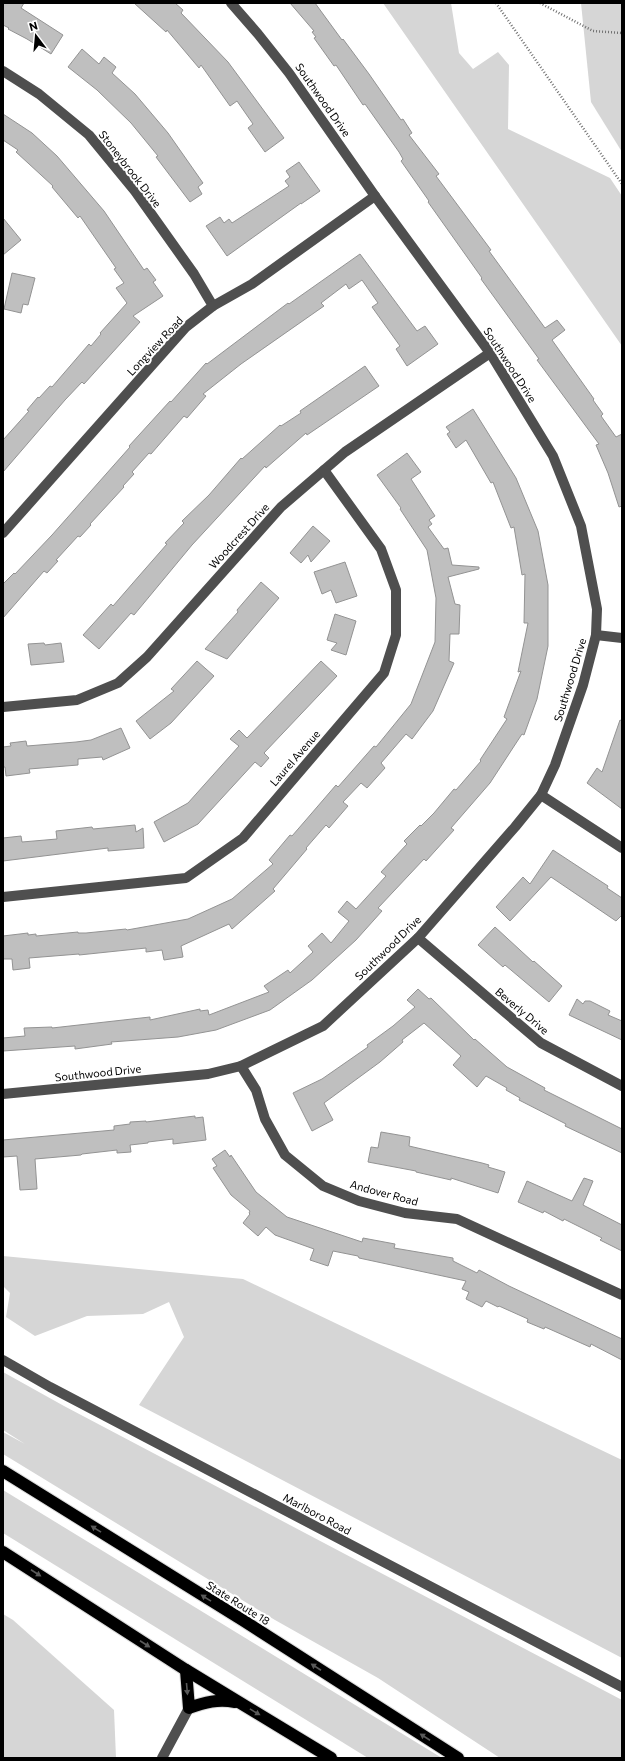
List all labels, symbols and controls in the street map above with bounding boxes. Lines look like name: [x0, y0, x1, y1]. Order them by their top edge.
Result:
north arrow: [16, 16, 56, 56]
text: N: [27, 19, 39, 33]
street label: Southwood Drive: [293, 60, 354, 139]
street label: Stoneybrook Drive: [96, 128, 164, 210]
street label: Longview Road: [124, 313, 185, 378]
street label: Southwood Drive: [481, 325, 540, 405]
street label: Woodcrest Drive: [206, 500, 272, 571]
street label: Southwood Drive: [551, 636, 588, 723]
street label: Laurel Avenue: [267, 727, 323, 788]
street label: Southwood Drive: [352, 913, 423, 982]
street label: Beverly Drive: [493, 985, 552, 1037]
street label: Southwood Drive: [54, 1061, 142, 1083]
street label: Andover Road: [349, 1177, 420, 1208]
street label: Marlboro Road: [281, 1490, 353, 1537]
one-way arrow: [91, 1525, 101, 1533]
one-way arrow: [30, 1570, 42, 1577]
street label: State Route 18: [204, 1578, 273, 1627]
one-way arrow: [200, 1594, 212, 1601]
one-way arrow: [140, 1640, 150, 1648]
one-way arrow: [311, 1663, 321, 1671]
one-way arrow: [184, 1683, 191, 1695]
one-way arrow: [249, 1709, 261, 1716]
one-way arrow: [420, 1733, 431, 1741]

